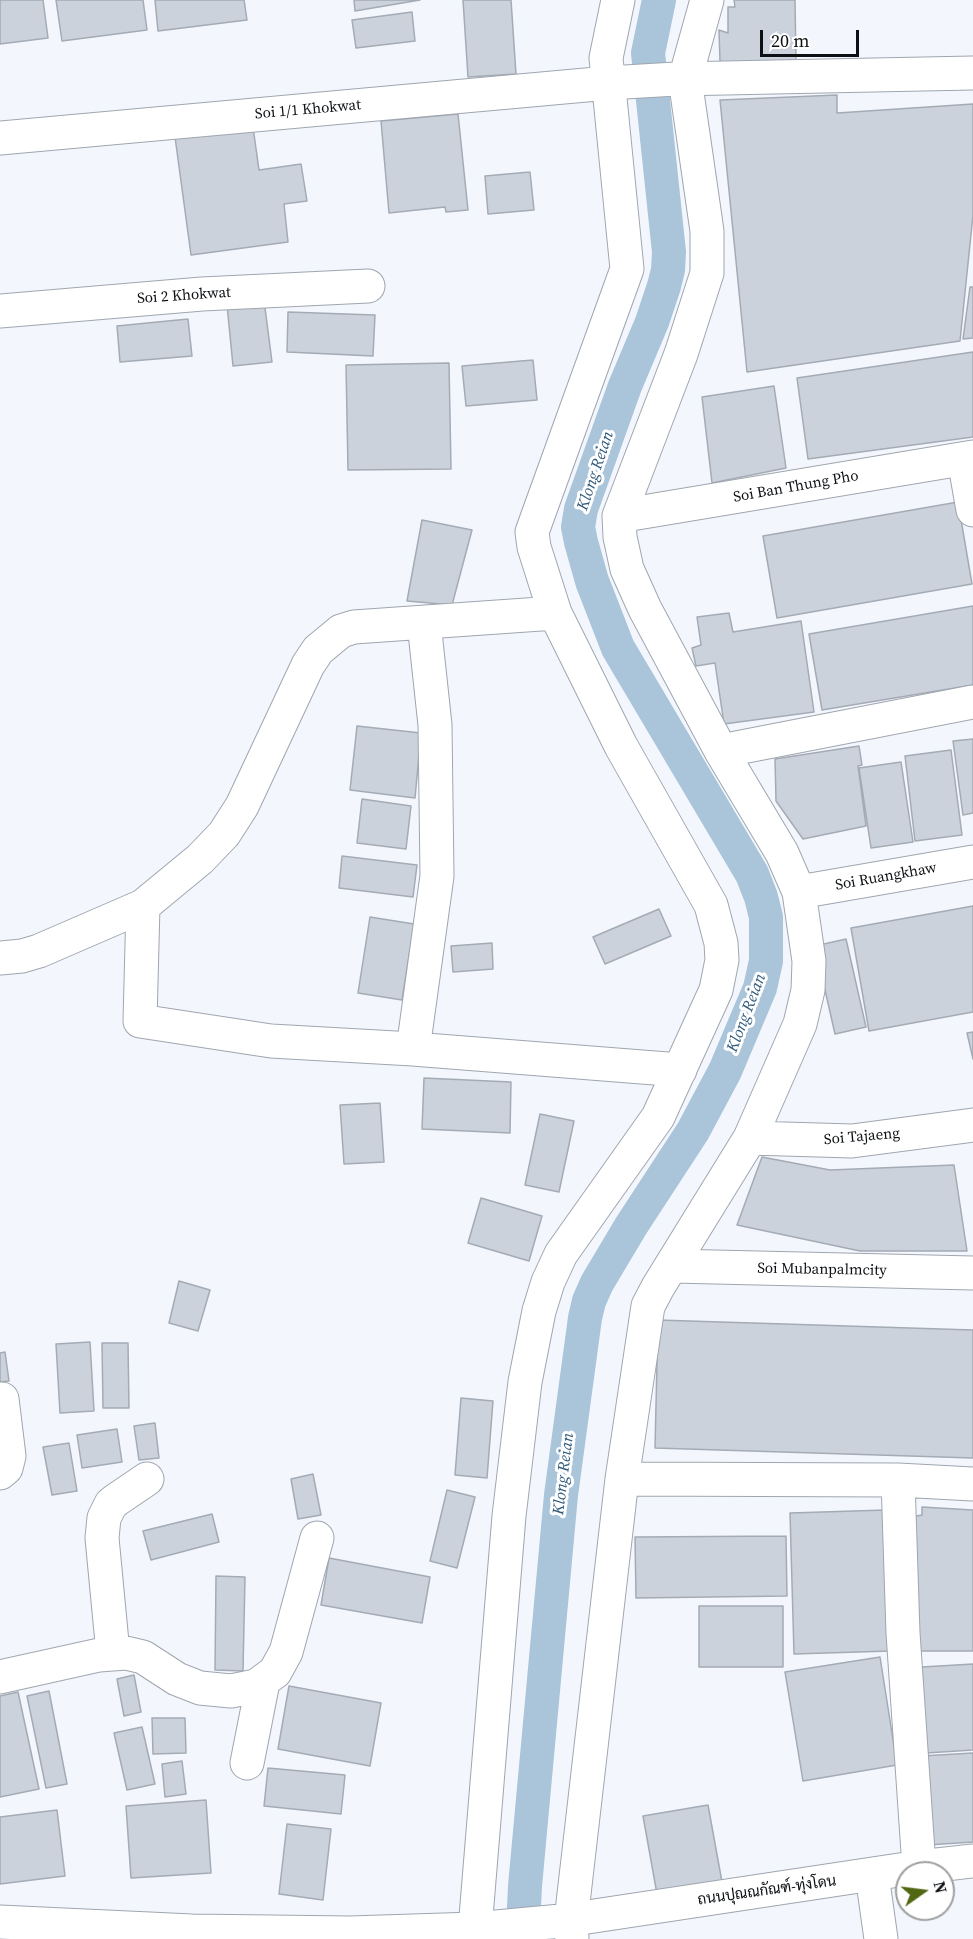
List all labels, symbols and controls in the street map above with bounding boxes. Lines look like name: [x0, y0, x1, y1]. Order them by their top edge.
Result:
scale bar: [763, 18, 862, 56]
text: 20 m: [771, 28, 809, 53]
street label: Soi 1/1 Khokwat: [254, 96, 362, 124]
street label: Soi 2 Khokwat: [137, 284, 231, 308]
water label: Klong Reian: [574, 429, 618, 513]
street label: Soi Ban Thung Pho: [732, 467, 860, 507]
street label: Soi Ruangkhaw: [834, 859, 938, 895]
water label: Klong Reian: [723, 971, 771, 1055]
street label: Soi Tajaeng: [823, 1125, 901, 1149]
street label: Soi Mubanpalmcity: [757, 1260, 887, 1280]
water label: Klong Reian: [549, 1432, 579, 1516]
north arrow: [895, 1861, 955, 1921]
street label: ถนนปุณณกัณฑ์-ทุ่งโดน: [697, 1872, 837, 1910]
text: N: [928, 1879, 953, 1895]

